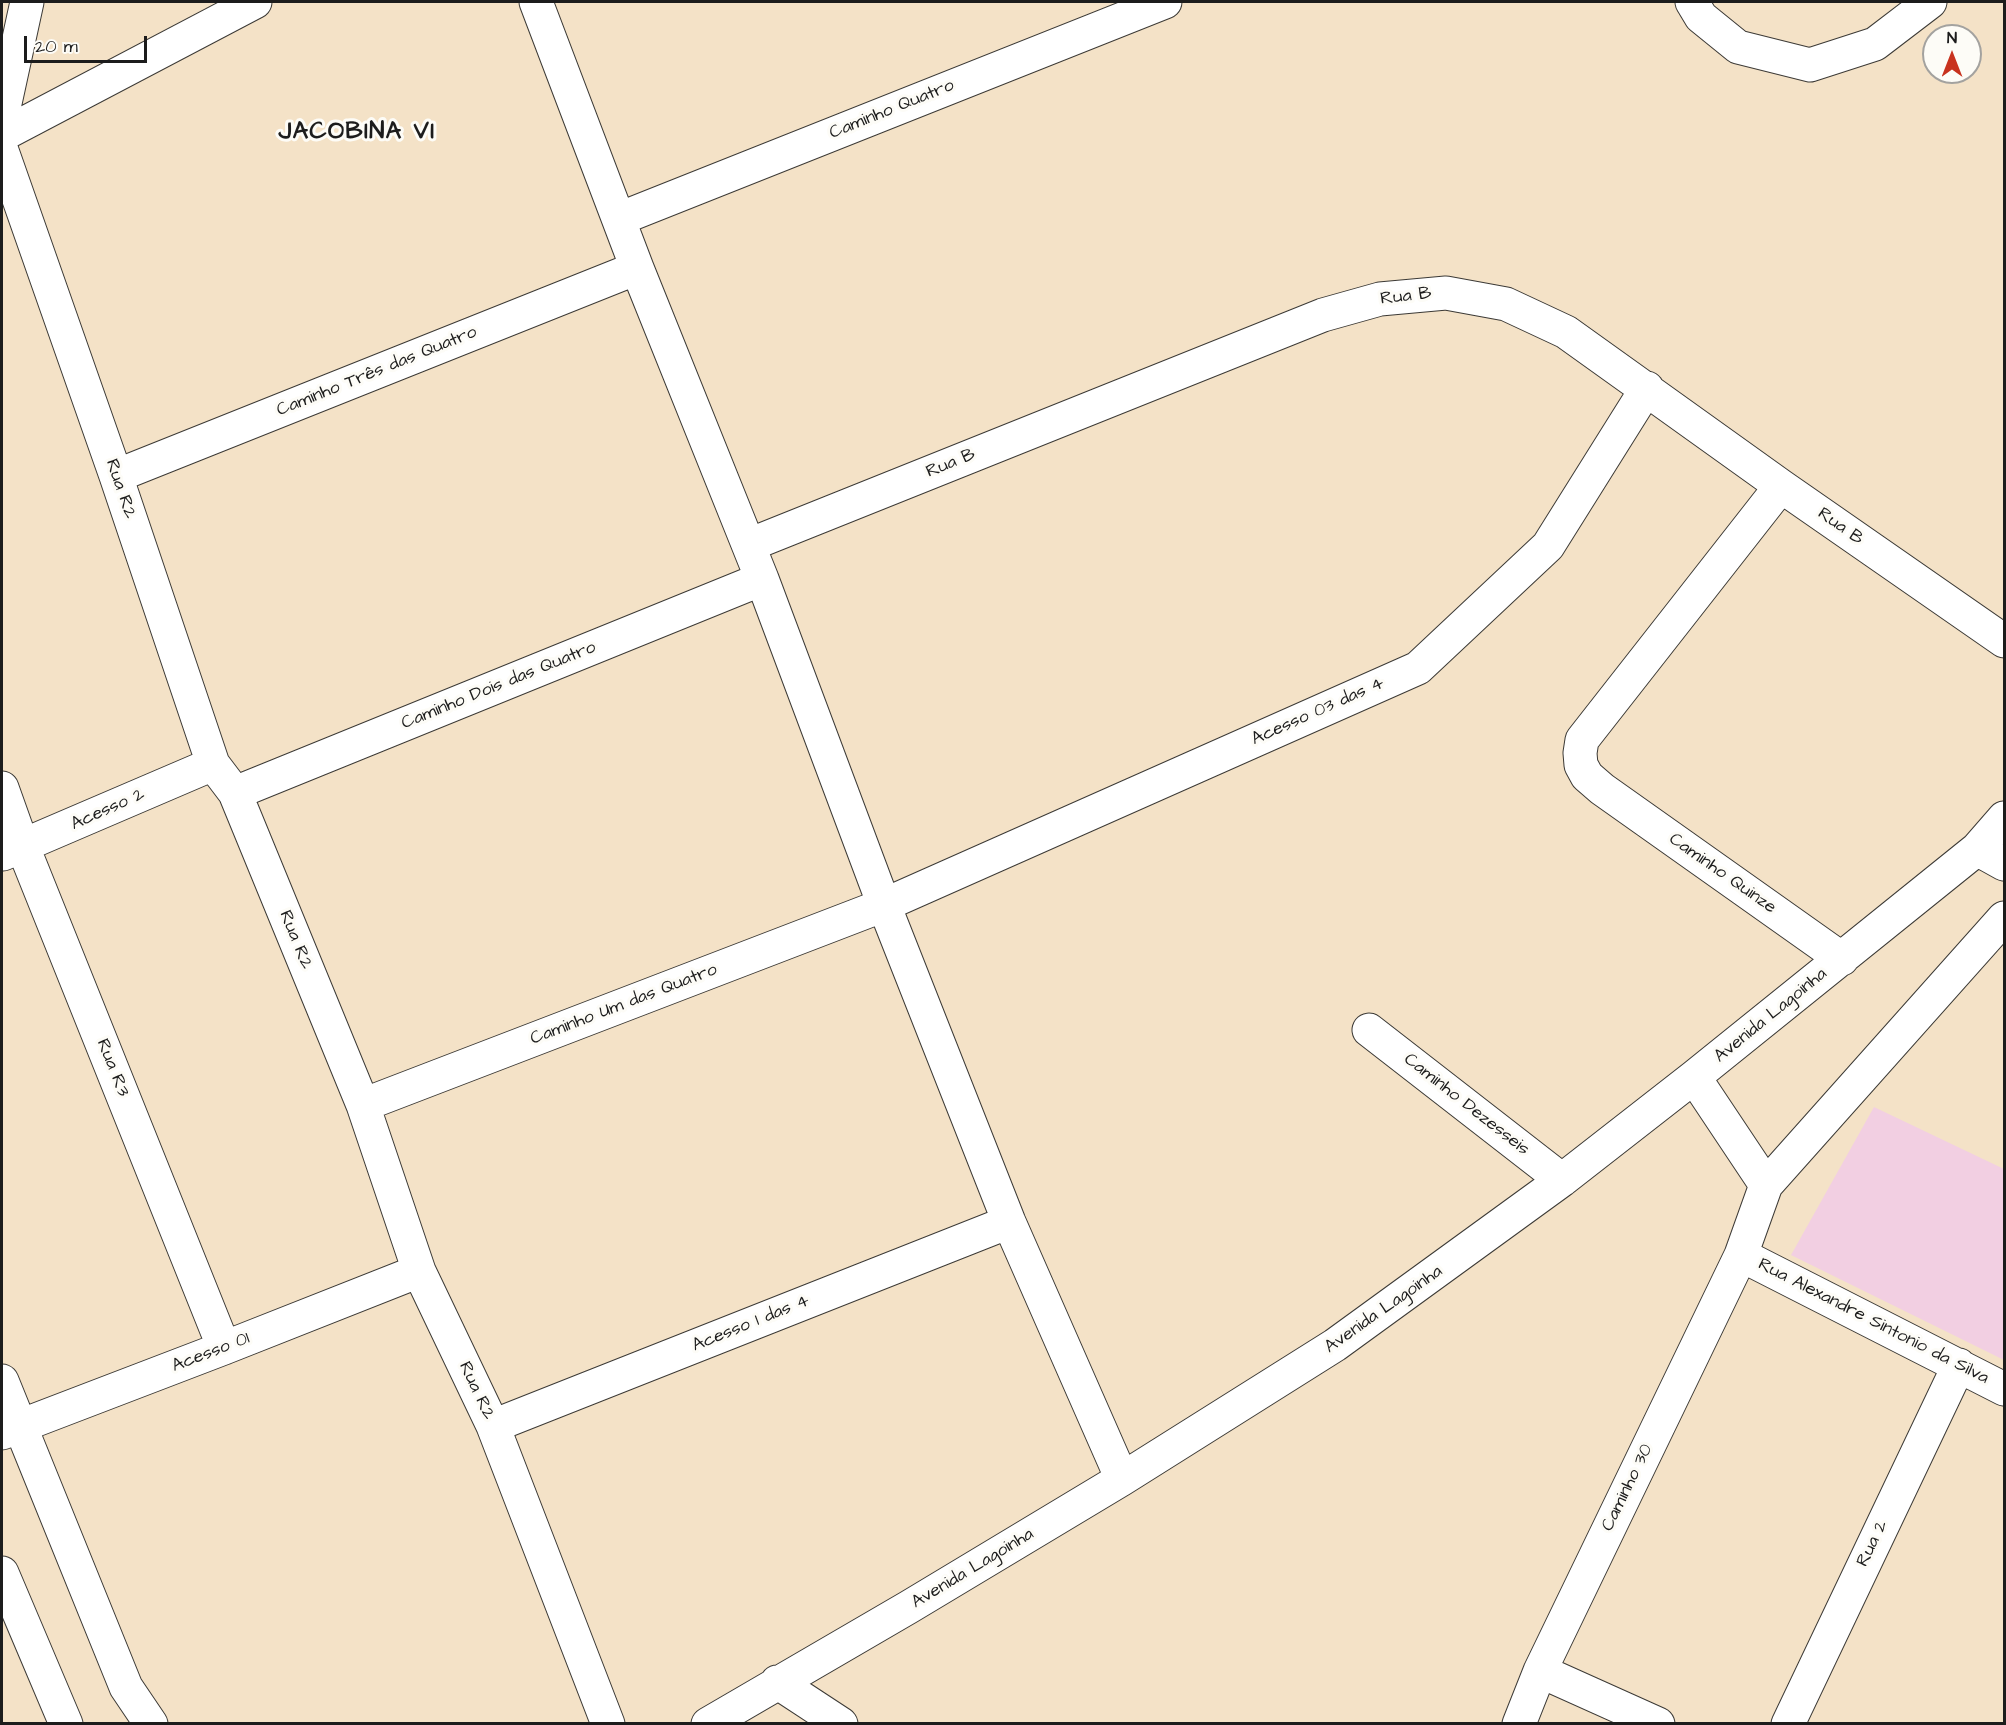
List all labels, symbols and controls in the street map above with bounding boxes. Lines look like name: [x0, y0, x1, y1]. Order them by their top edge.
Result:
scale bar: [27, 24, 150, 62]
north arrow: [1922, 24, 1982, 84]
text: N: [1947, 27, 1957, 49]
text: 20 m: [35, 34, 78, 59]
street label: Caminho Quatro: [827, 75, 957, 145]
district label: JACOBINA VI: [278, 119, 436, 147]
street label: Rua B: [1379, 283, 1433, 311]
street label: Caminho Três das Quatro: [274, 322, 480, 422]
street label: Rua B: [923, 444, 979, 484]
street label: Rua R2: [100, 456, 140, 522]
street label: Rua B: [1813, 503, 1867, 551]
street label: Caminho Dois das Quatro: [399, 637, 599, 735]
street label: Acesso 03 das 4: [1248, 673, 1388, 751]
street label: Acesso 2: [68, 784, 148, 836]
street label: Caminho Quinze: [1664, 829, 1780, 919]
street label: Rua R2: [273, 907, 317, 973]
street label: Caminho Um das Quatro: [528, 959, 720, 1051]
street label: Avenida Lagoinha: [1710, 964, 1832, 1068]
street label: Rua R3: [91, 1036, 133, 1100]
street label: Caminho Dezesseis: [1399, 1049, 1533, 1161]
street label: Rua Alexandre Sintonio da Silva: [1754, 1254, 1992, 1390]
street label: Avenida Lagoinha: [1321, 1261, 1447, 1359]
street label: Acesso 1 das 4: [689, 1291, 813, 1357]
street label: Acesso 01: [169, 1328, 253, 1378]
street label: Rua R2: [453, 1359, 499, 1423]
street label: Caminho 30: [1598, 1441, 1658, 1535]
street label: Rua 2: [1853, 1517, 1893, 1571]
street label: Avenida Lagoinha: [908, 1524, 1038, 1614]

